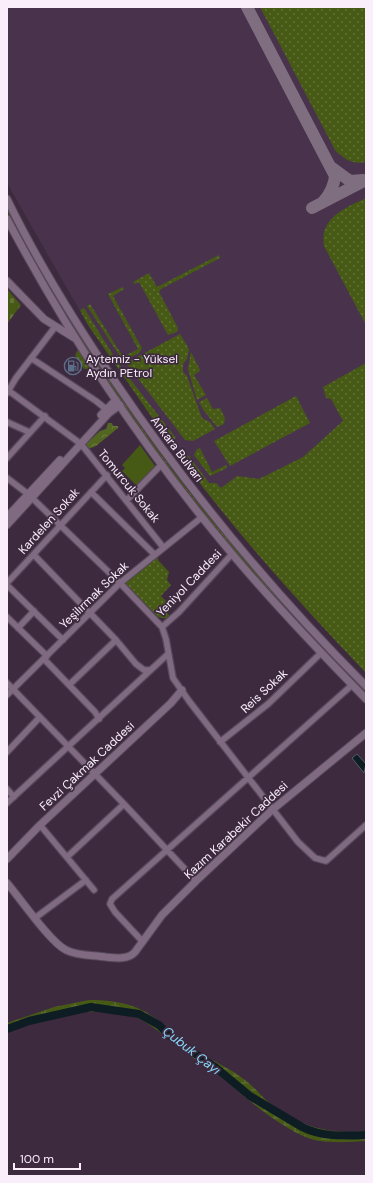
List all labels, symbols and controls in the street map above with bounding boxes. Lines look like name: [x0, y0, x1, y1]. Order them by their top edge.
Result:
place label: Aytemiz - Yüksel Aydın PEtrol: [86, 351, 178, 381]
fuel station icon: Aytemiz - Yüksel Aydın PEtrol: [63, 356, 83, 376]
street label: Ankara Bulvarı: [147, 413, 207, 485]
street label: Tomurcuk Sokak: [94, 446, 164, 526]
street label: Kardelen Sokak: [15, 484, 83, 558]
street label: Yeniyol Caddesi: [153, 546, 225, 620]
street label: Yeşilırmak Sokak: [56, 558, 132, 632]
street label: Reis Sokak: [237, 665, 291, 717]
street label: Fevzi Çakmak Caddesi: [36, 718, 138, 814]
street label: Kazım Karabekir Caddesi: [181, 778, 291, 882]
water label: Çubuk Çayı: [159, 1022, 224, 1078]
scale bar: [14, 1145, 80, 1171]
text: 100 m: [20, 1151, 54, 1167]

